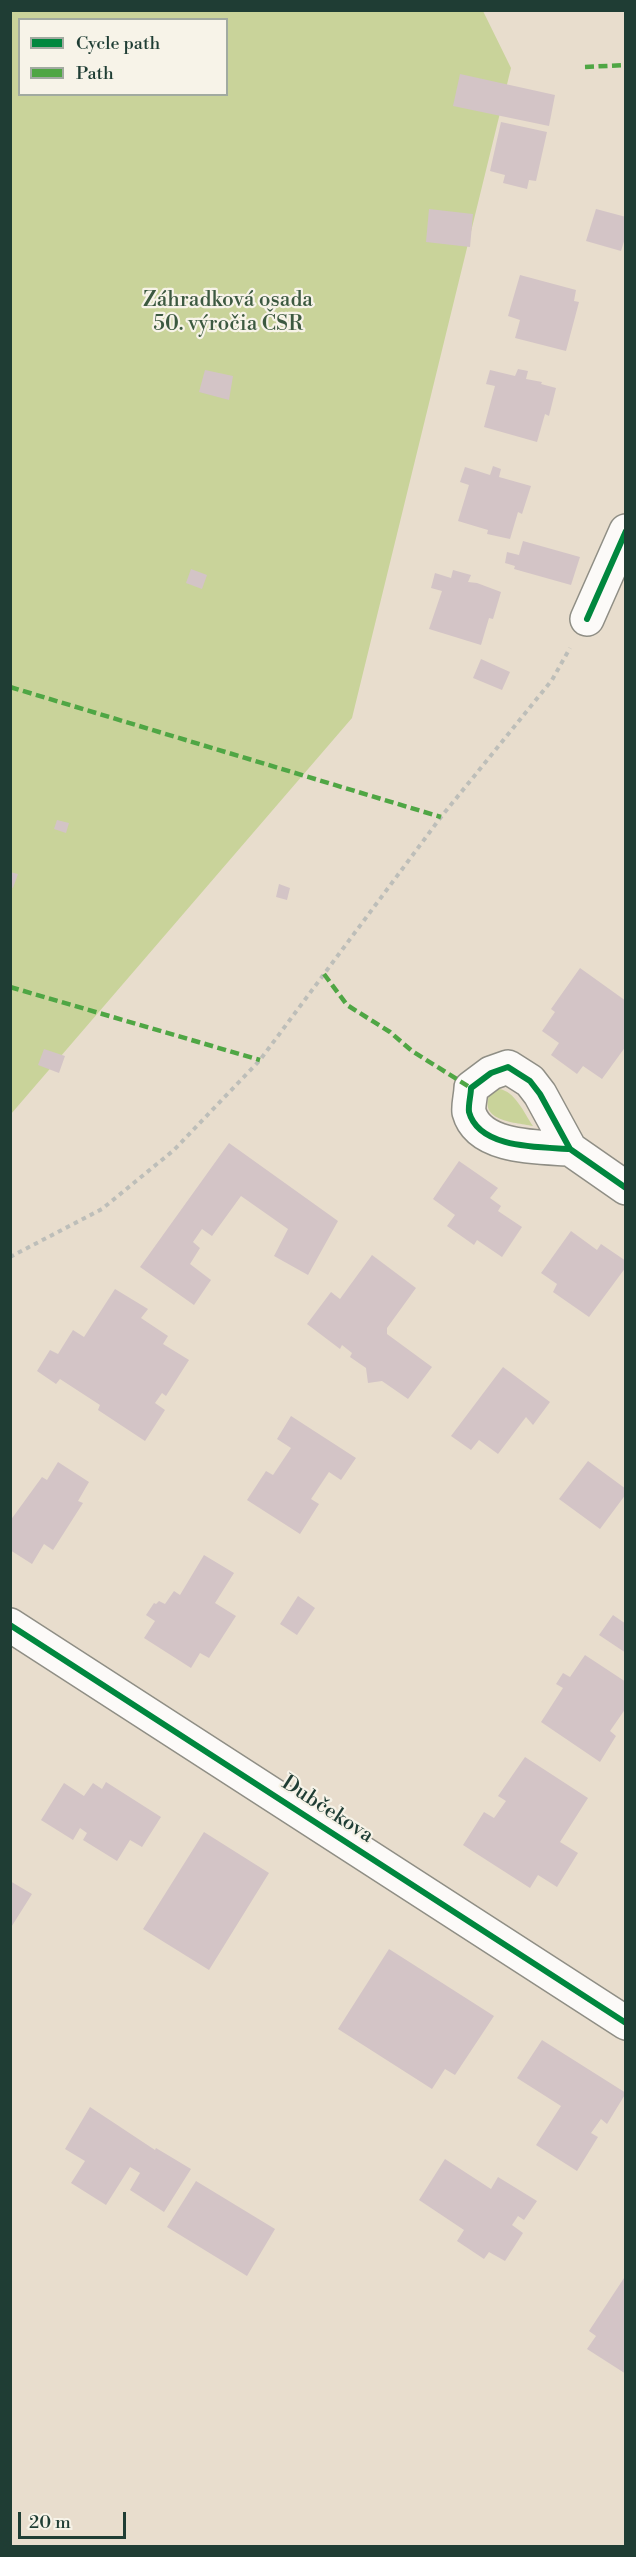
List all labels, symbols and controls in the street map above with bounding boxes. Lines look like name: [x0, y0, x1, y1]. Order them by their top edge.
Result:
legend: [18, 18, 228, 96]
text: Cycle path: [76, 32, 160, 55]
text: Path: [76, 62, 114, 85]
park label: Záhradková osada 50. výročia ČSR: [143, 288, 313, 338]
street label: Dubčekova: [276, 1771, 378, 1849]
scale bar: [21, 2500, 129, 2538]
text: 20 m: [29, 2511, 71, 2534]

